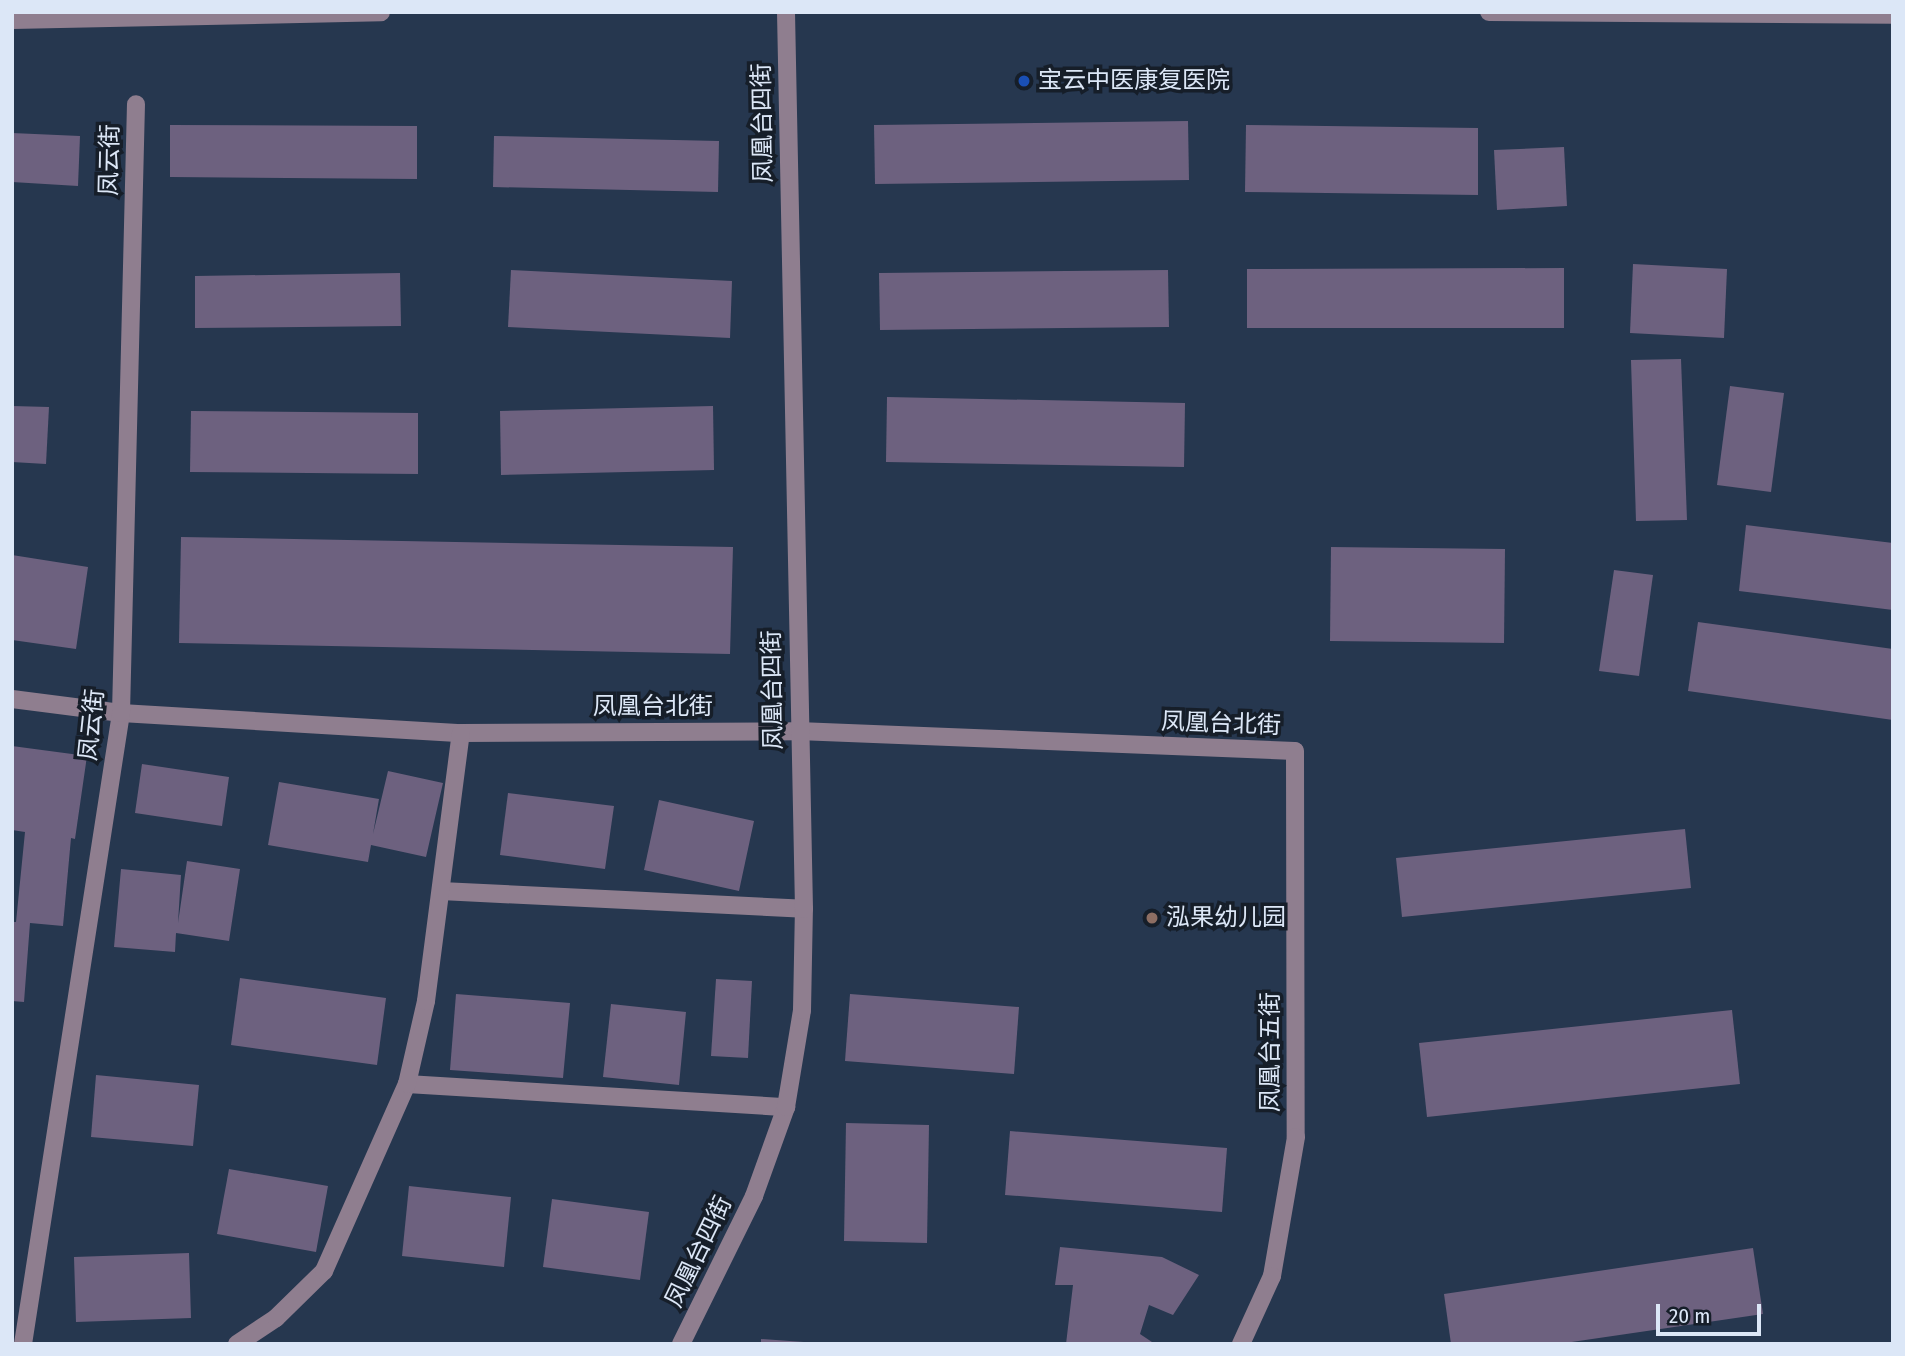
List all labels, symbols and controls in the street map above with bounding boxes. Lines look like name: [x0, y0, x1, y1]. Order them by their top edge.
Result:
street label: 凤凰台四街: [748, 63, 778, 183]
place label: 宝云中医康复医院: [1038, 67, 1230, 95]
marker: 宝云中医康复医院: [1016, 73, 1032, 89]
street label: 凤云街: [95, 124, 125, 196]
street label: 凤凰台四街: [758, 630, 788, 750]
street label: 凤云街: [74, 688, 110, 762]
street label: 凤凰台北街: [593, 693, 713, 721]
street label: 凤凰台北街: [1161, 708, 1281, 740]
place label: 泓果幼儿园: [1166, 904, 1286, 932]
marker: 泓果幼儿园: [1144, 910, 1160, 926]
street label: 凤凰台五街: [1257, 992, 1285, 1112]
street label: 凤凰台四街: [660, 1192, 738, 1312]
scale bar: [1660, 1290, 1765, 1334]
text: 20 m: [1669, 1303, 1710, 1329]

